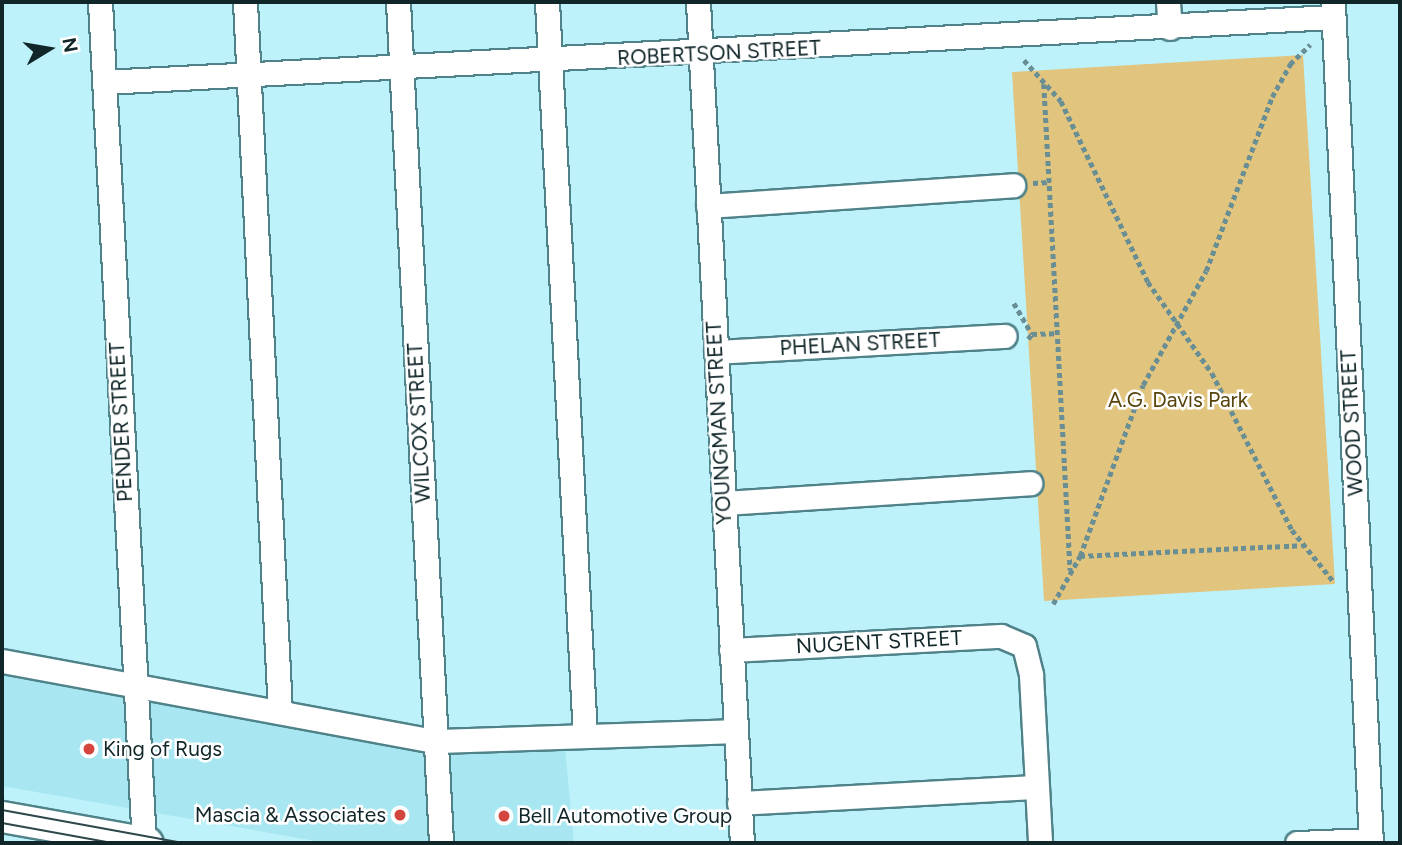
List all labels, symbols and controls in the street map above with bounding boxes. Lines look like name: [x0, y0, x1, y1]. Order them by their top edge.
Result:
north arrow: [14, 14, 84, 84]
text: N: [57, 35, 83, 54]
street label: ROBERTSON STREET: [616, 35, 822, 71]
street label: YOUNGMAN STREET: [701, 321, 737, 525]
street label: PHELAN STREET: [779, 327, 941, 361]
street label: PENDER STREET: [104, 341, 138, 503]
street label: WILCOX STREET: [402, 342, 436, 504]
street label: WOOD STREET: [1336, 349, 1368, 497]
park label: A.G. Davis Park: [1108, 387, 1248, 413]
street label: NUGENT STREET: [795, 625, 963, 659]
place label: King of Rugs: [103, 736, 222, 762]
marker: King of Rugs: [81, 741, 97, 757]
place label: Mascia & Associates: [195, 802, 386, 828]
place label: Bell Automotive Group: [518, 803, 732, 829]
marker: Mascia & Associates: [392, 807, 408, 823]
marker: Bell Automotive Group: [496, 808, 512, 824]

